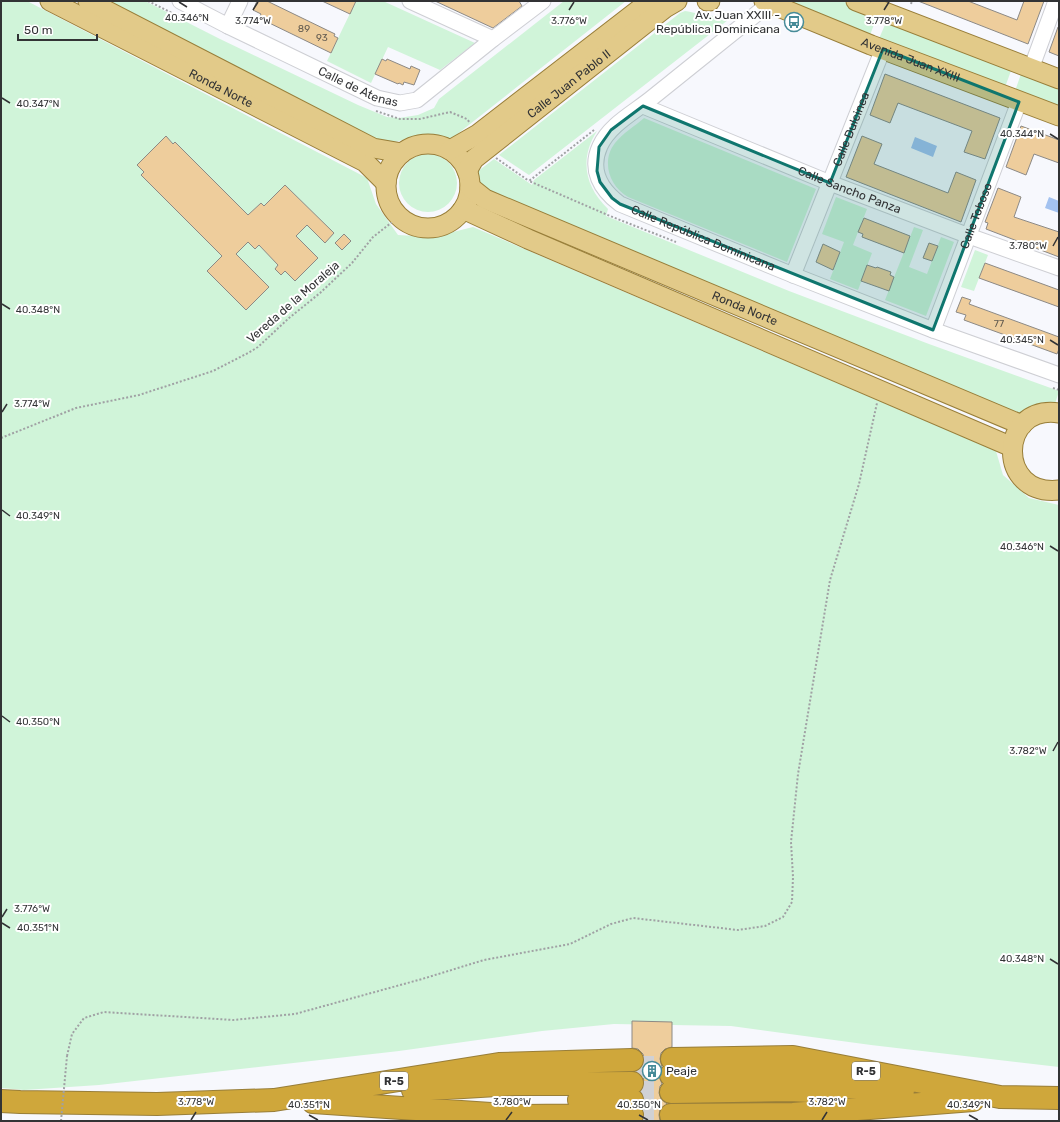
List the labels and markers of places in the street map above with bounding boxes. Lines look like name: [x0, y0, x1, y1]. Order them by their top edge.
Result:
place label: Av. Juan XXIII - República Dominicana: [656, 8, 780, 36]
bus stop icon: Av. Juan XXIII - República Dominicana: [783, 11, 805, 33]
building icon: Peaje: [641, 1060, 663, 1082]
place label: Peaje: [666, 1064, 697, 1078]

